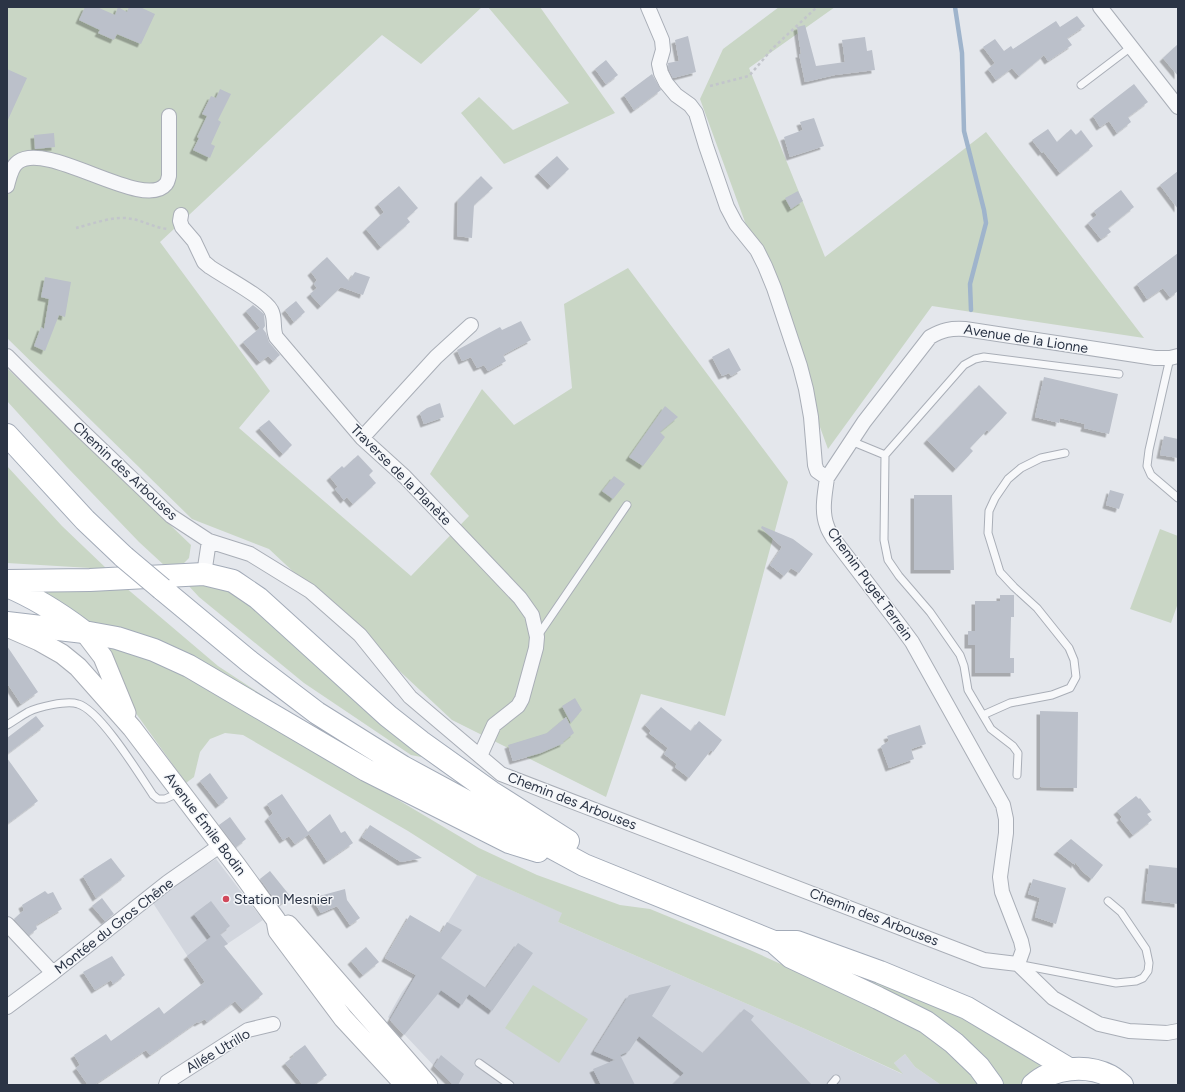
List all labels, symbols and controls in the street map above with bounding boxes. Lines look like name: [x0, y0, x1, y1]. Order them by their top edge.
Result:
street label: Avenue de la Lionne: [963, 321, 1090, 357]
street label: Chemin des Arbouses: [69, 418, 181, 524]
street label: Traverse de la Planète: [347, 421, 455, 529]
street label: Chemin Puget Terrein: [823, 524, 917, 644]
street label: Avenue Émile Bodin: [161, 769, 249, 879]
street label: Chemin des Arbouses: [505, 769, 639, 833]
street label: Montée du Gros Chêne: [51, 874, 177, 978]
street label: Chemin des Arbouses: [807, 885, 941, 949]
place label: Station Mesnier: [234, 891, 333, 908]
marker: Station Mesnier: [221, 894, 231, 904]
street label: Allée Utrillo: [183, 1025, 253, 1077]

